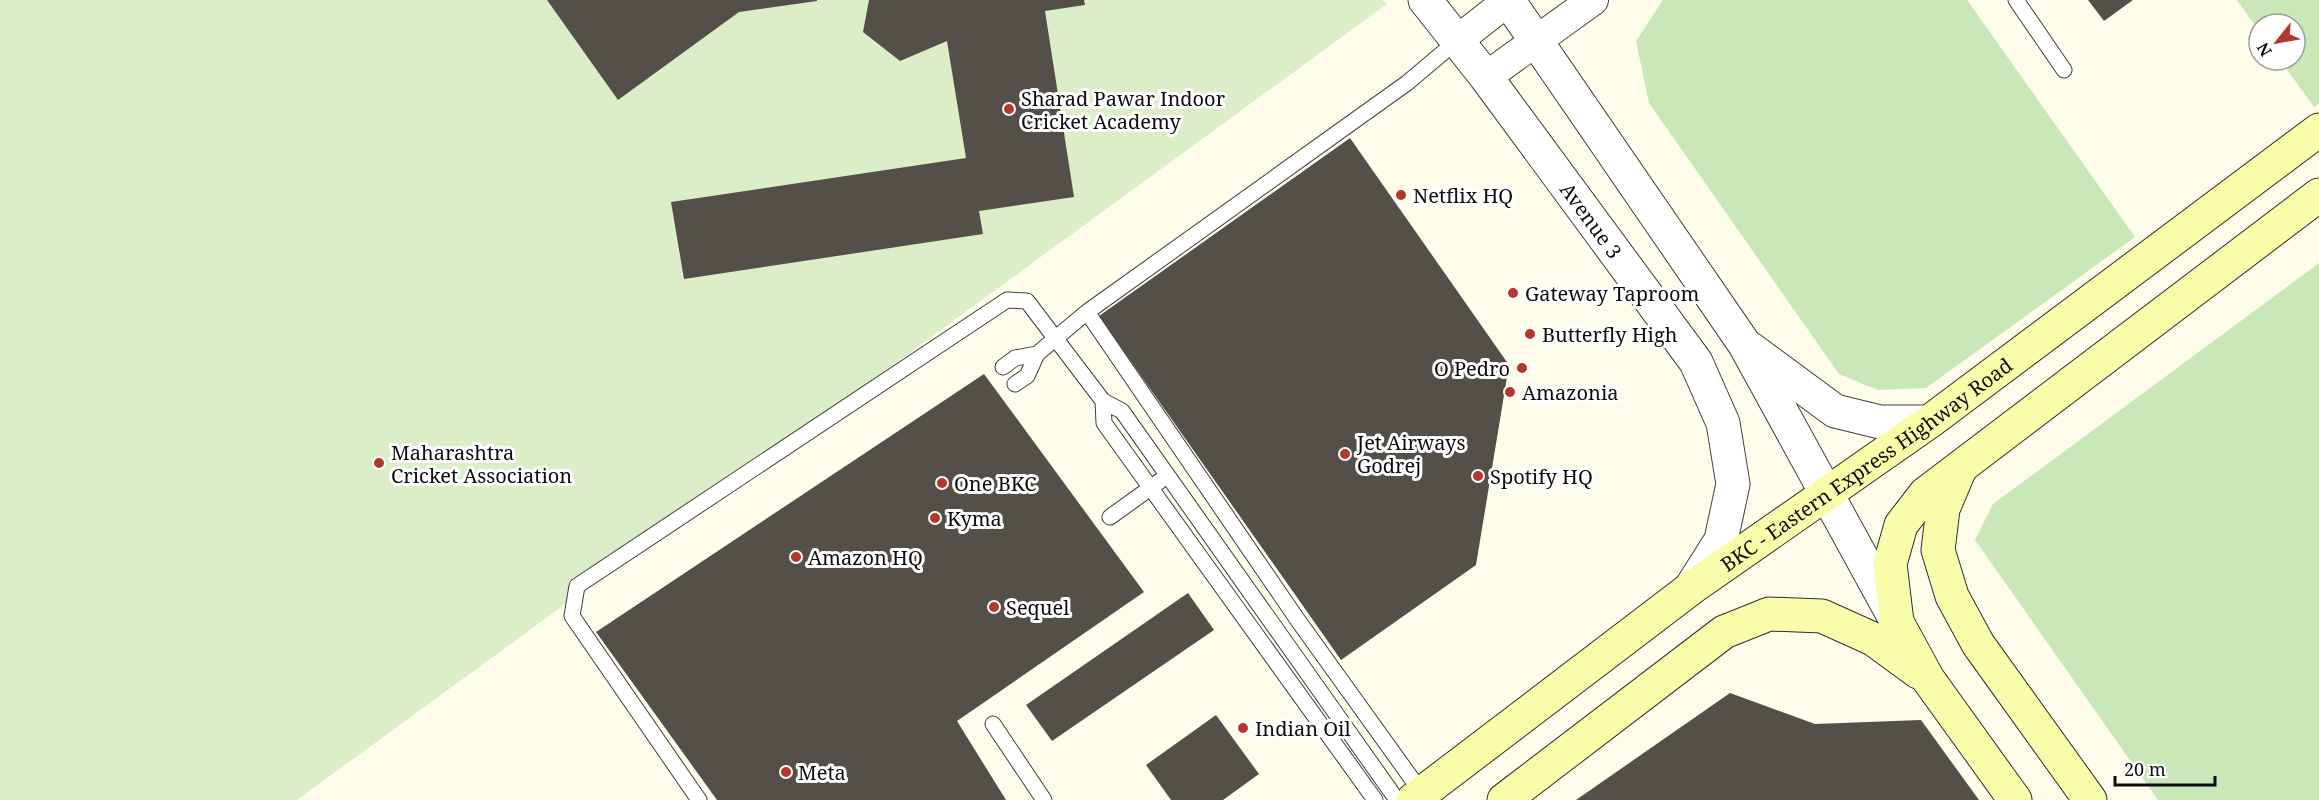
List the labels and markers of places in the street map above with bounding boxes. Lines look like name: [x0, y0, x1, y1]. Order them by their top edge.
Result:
place label: Sharad Pawar Indoor Cricket Academy: [1021, 85, 1226, 135]
marker: Sharad Pawar Indoor Cricket Academy: [1002, 102, 1016, 116]
place label: Netflix HQ: [1413, 182, 1513, 209]
marker: Netflix HQ: [1394, 188, 1408, 202]
place label: Gateway Taproom: [1525, 280, 1700, 307]
marker: Gateway Taproom: [1506, 286, 1520, 300]
place label: Butterfly High: [1542, 321, 1678, 348]
marker: Butterfly High: [1523, 327, 1537, 341]
place label: O Pedro: [1434, 355, 1510, 382]
marker: O Pedro: [1515, 361, 1529, 375]
place label: Amazonia: [1522, 379, 1619, 406]
marker: Amazonia: [1503, 385, 1517, 399]
place label: Jet Airways Godrej: [1356, 429, 1465, 479]
place label: Maharashtra Cricket Association: [391, 439, 572, 489]
marker: Jet Airways Godrej: [1338, 447, 1352, 461]
marker: Maharashtra Cricket Association: [372, 456, 386, 470]
place label: Spotify HQ: [1490, 463, 1593, 490]
marker: Spotify HQ: [1471, 469, 1485, 483]
place label: One BKC: [954, 470, 1037, 497]
marker: One BKC: [935, 476, 949, 490]
place label: Kyma: [947, 505, 1002, 532]
marker: Kyma: [928, 511, 942, 525]
place label: Amazon HQ: [808, 544, 923, 571]
marker: Amazon HQ: [789, 550, 803, 564]
place label: Sequel: [1006, 594, 1069, 621]
marker: Sequel: [987, 600, 1001, 614]
place label: Indian Oil: [1255, 715, 1351, 742]
marker: Indian Oil: [1236, 721, 1250, 735]
place label: Meta: [798, 759, 846, 786]
marker: Meta: [779, 765, 793, 779]

